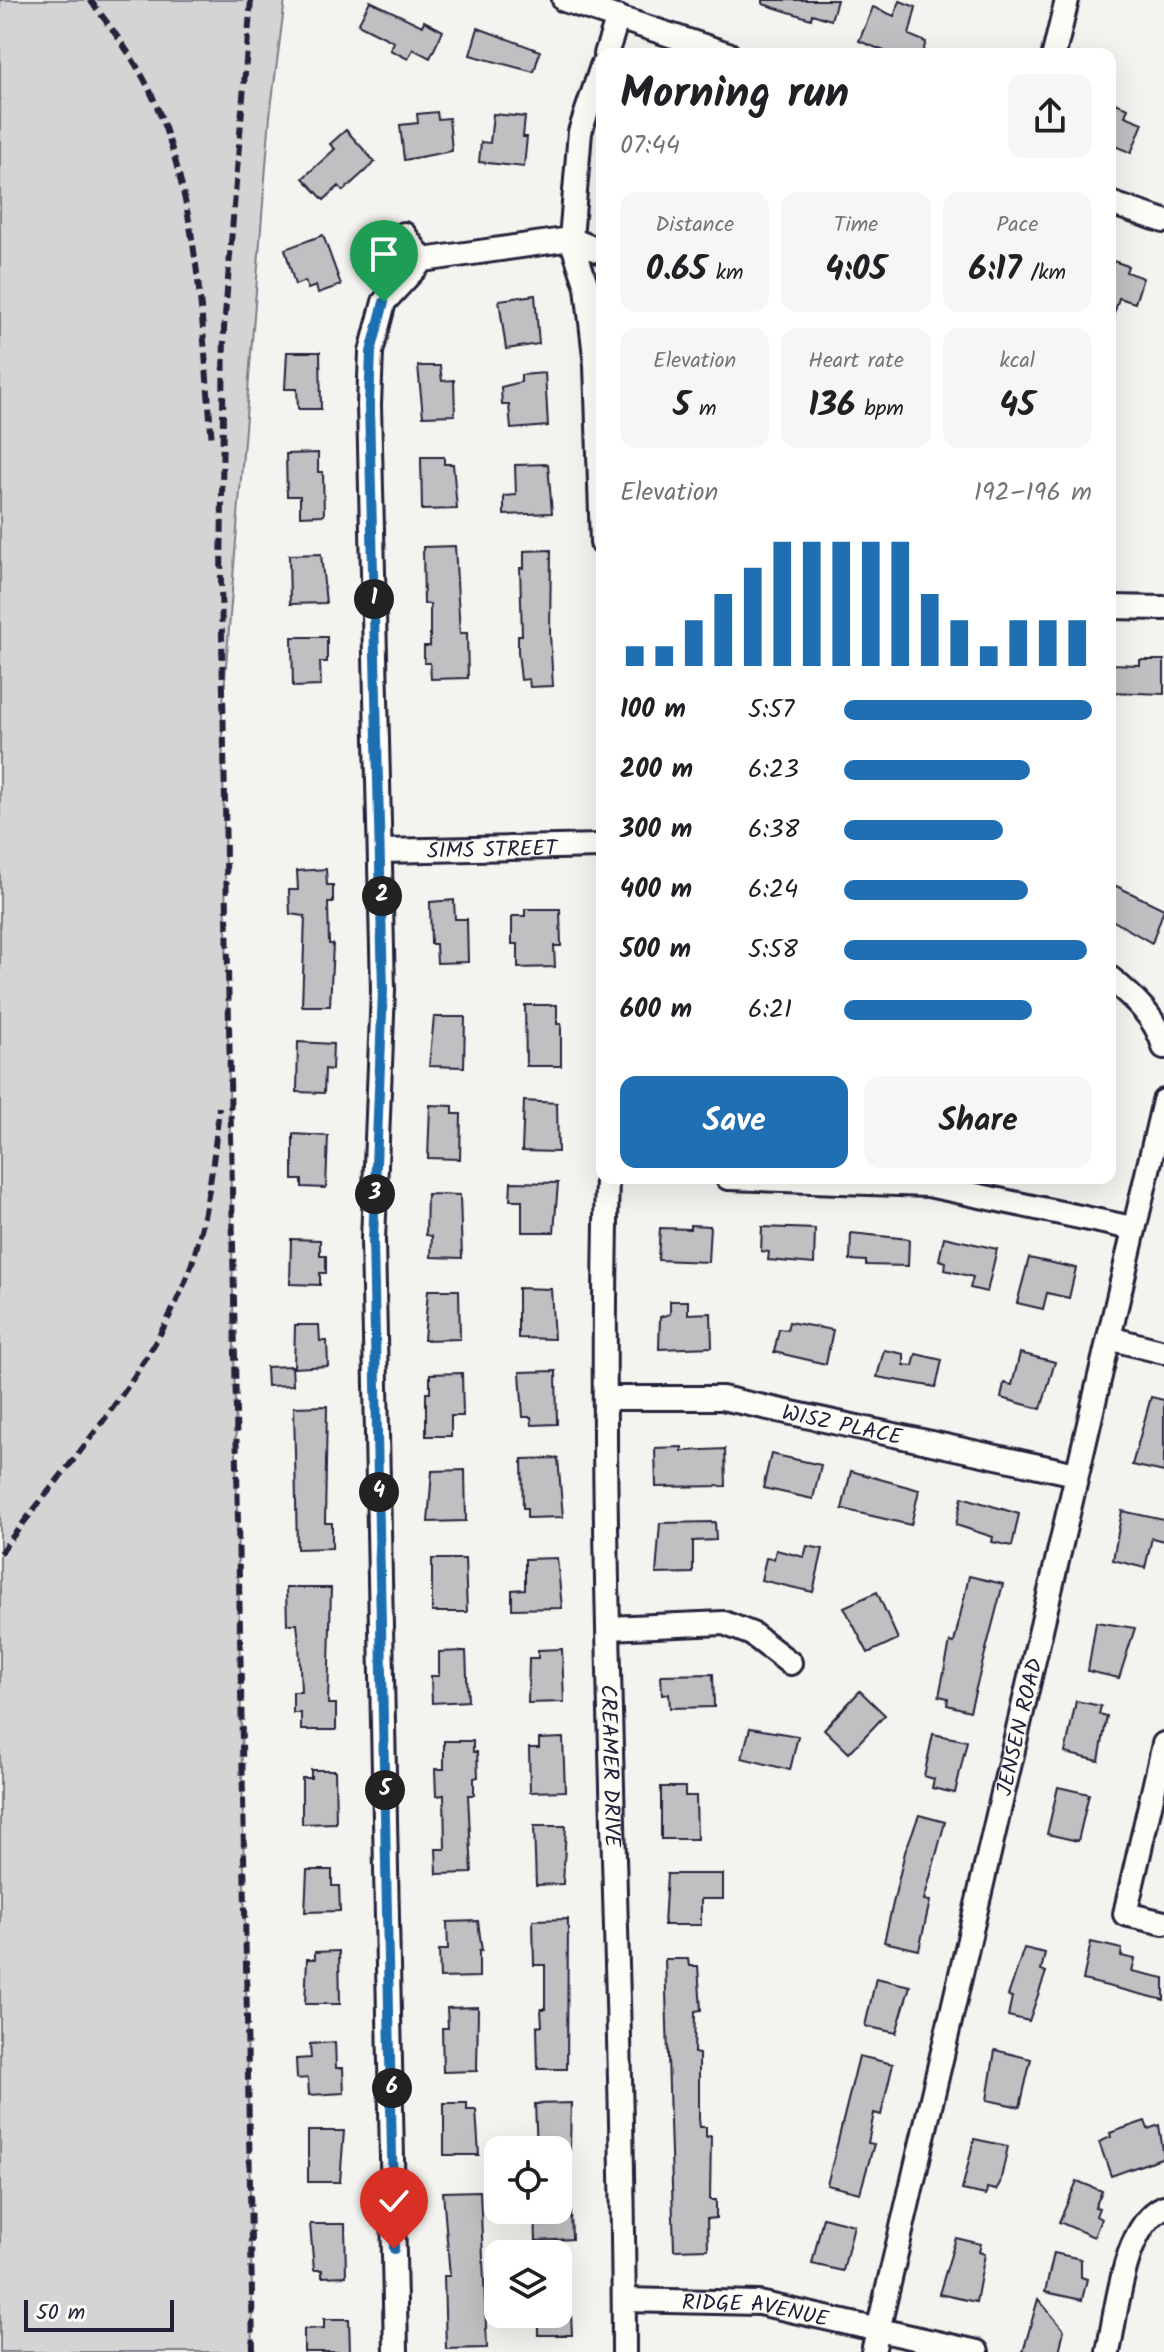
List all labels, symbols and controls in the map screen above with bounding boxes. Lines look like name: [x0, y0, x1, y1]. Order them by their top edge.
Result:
text: Morning run: [620, 60, 849, 130]
button: share: [1008, 74, 1092, 158]
text: 07:44: [620, 125, 680, 167]
text: Distance: [655, 208, 734, 243]
text: Time: [834, 208, 878, 243]
text: Pace: [996, 208, 1038, 243]
pin: [350, 220, 418, 302]
icon: arrive: [362, 232, 406, 276]
text: 0.65: [646, 243, 707, 297]
text: 4:05: [825, 243, 887, 297]
text: 6:17: [969, 243, 1022, 297]
text: km: [707, 256, 744, 291]
text: /km: [1022, 256, 1066, 291]
text: Elevation: [653, 344, 736, 379]
text: Heart rate: [808, 344, 904, 379]
text: kcal: [999, 344, 1035, 379]
text: 5: [673, 379, 690, 433]
text: 136: [808, 379, 855, 433]
text: 45: [999, 379, 1035, 433]
text: m: [690, 392, 716, 427]
text: bpm: [855, 392, 904, 427]
text: Elevation: [620, 472, 718, 514]
text: 192–196 m: [974, 472, 1092, 514]
pin: 1: [354, 579, 394, 619]
text: 1: [371, 581, 377, 616]
text: 100 m: [620, 689, 686, 731]
text: 5:57: [748, 689, 794, 731]
text: 200 m: [620, 749, 693, 791]
text: 6:23: [748, 749, 799, 791]
text: 300 m: [620, 809, 692, 851]
text: 6:38: [748, 809, 799, 851]
street label: SIMS STREET: [427, 832, 560, 870]
text: 400 m: [620, 869, 692, 911]
text: 6:24: [748, 869, 798, 911]
pin: 2: [362, 876, 402, 916]
text: 2: [376, 878, 388, 913]
text: 500 m: [620, 929, 691, 971]
text: 5:58: [748, 929, 798, 971]
text: 600 m: [620, 989, 692, 1031]
text: 6:21: [748, 989, 792, 1031]
button: Save: [620, 1076, 848, 1168]
button: Share: [864, 1076, 1092, 1168]
pin: 3: [355, 1174, 395, 1214]
text: 3: [369, 1176, 381, 1211]
street label: WISZ PLACE: [779, 1396, 906, 1456]
pin: 4: [359, 1472, 399, 1512]
text: 4: [373, 1474, 385, 1509]
street label: JENSEN ROAD: [988, 1655, 1054, 1800]
street label: CREAMER DRIVE: [589, 1684, 629, 1849]
pin: 5: [365, 1770, 405, 1810]
text: 5: [379, 1772, 391, 1807]
pin: 6: [372, 2068, 412, 2108]
text: 6: [386, 2070, 398, 2105]
map controls: [484, 2136, 572, 2328]
button: locate: [484, 2136, 572, 2224]
pin: [360, 2167, 428, 2249]
icon: check: [372, 2179, 416, 2223]
button: layers: [484, 2240, 572, 2328]
street label: RIDGE AVENUE: [682, 2286, 833, 2338]
scale bar: [24, 2296, 174, 2332]
text: 50 m: [36, 2296, 85, 2331]

